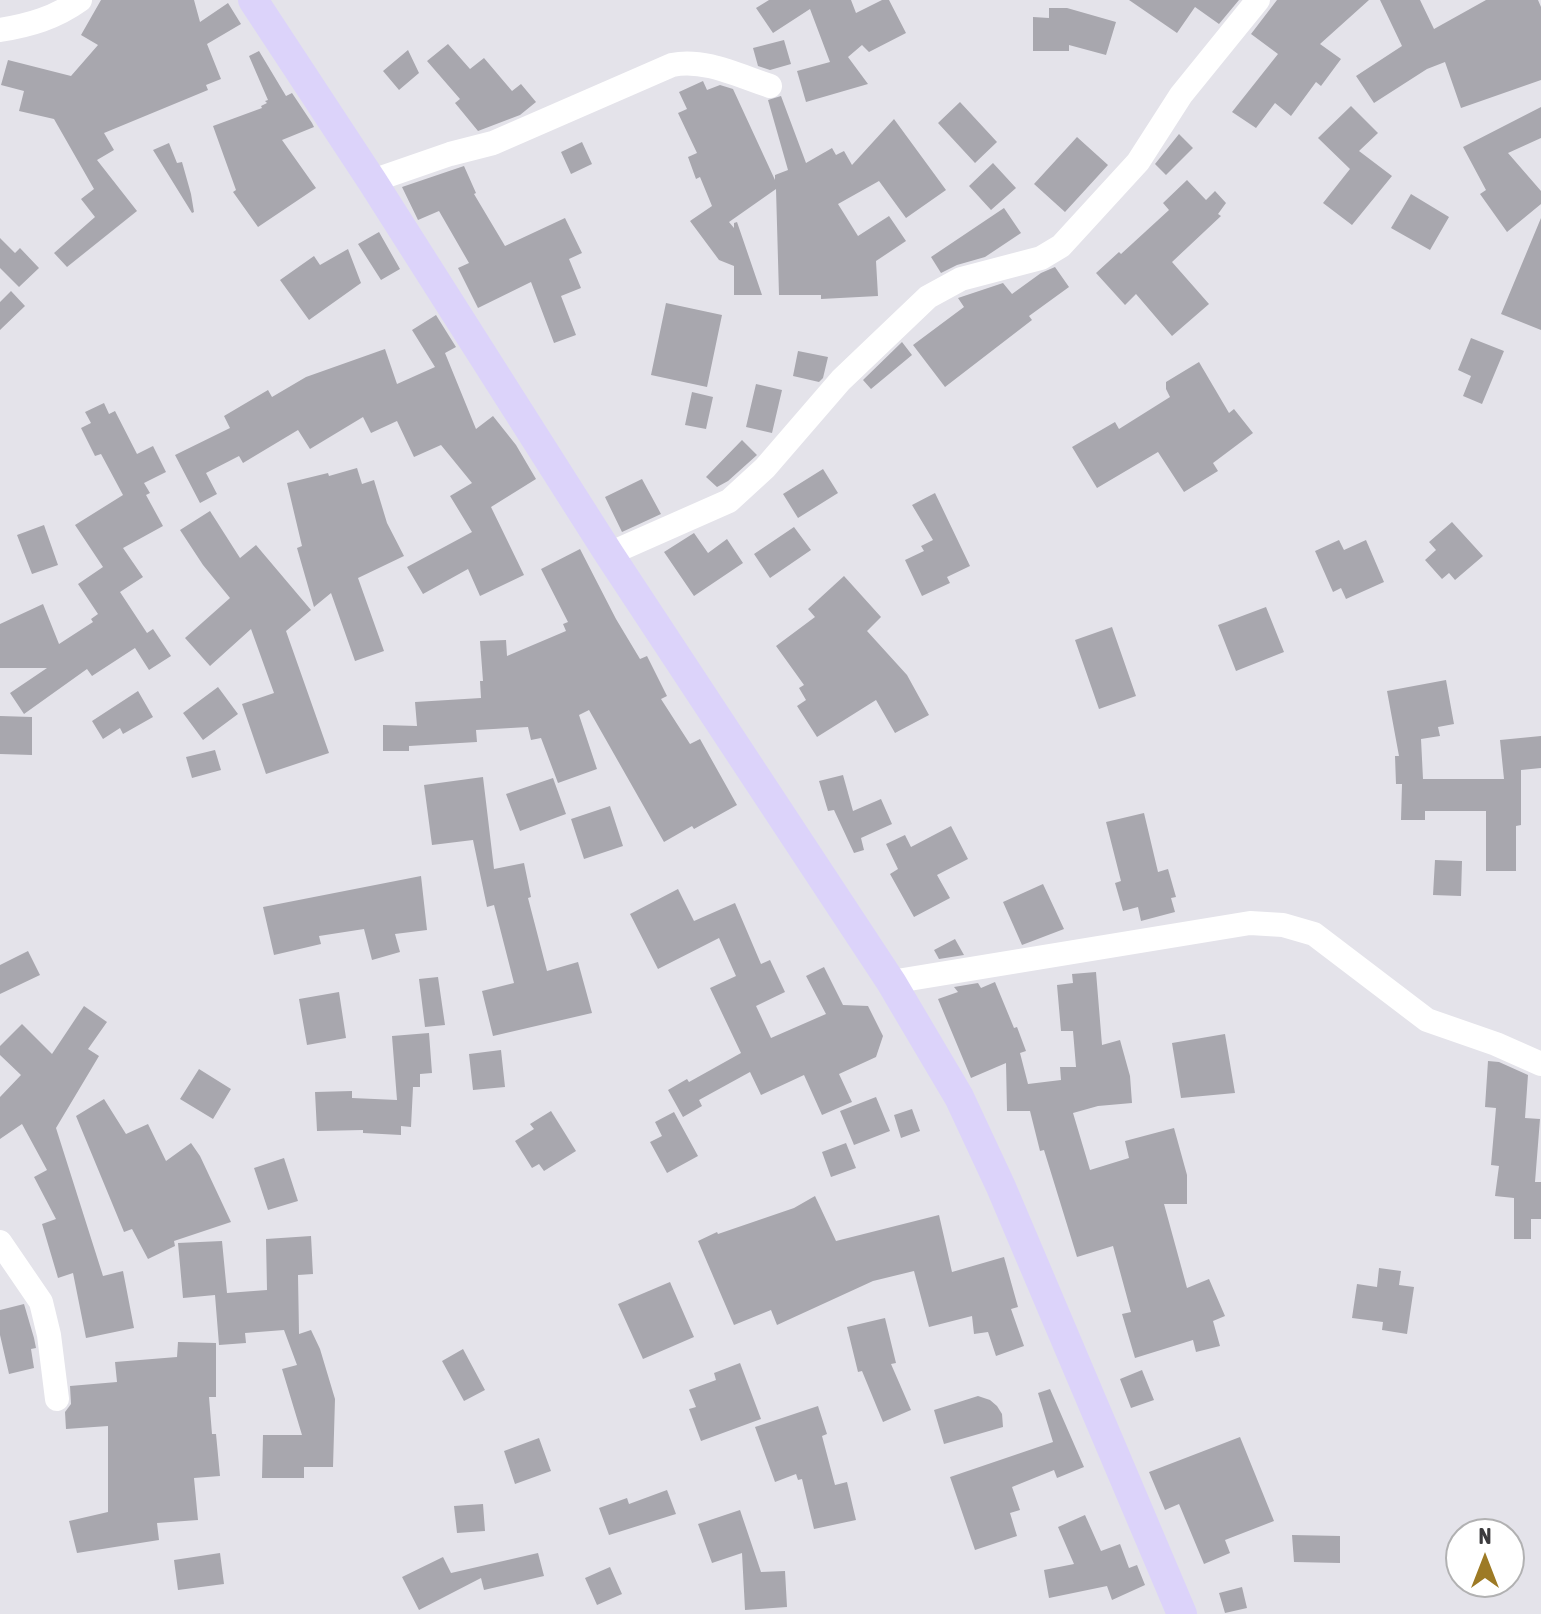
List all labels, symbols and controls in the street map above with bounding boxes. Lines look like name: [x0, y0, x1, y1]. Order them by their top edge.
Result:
north arrow: [1445, 1518, 1525, 1598]
text: N: [1479, 1523, 1491, 1549]

